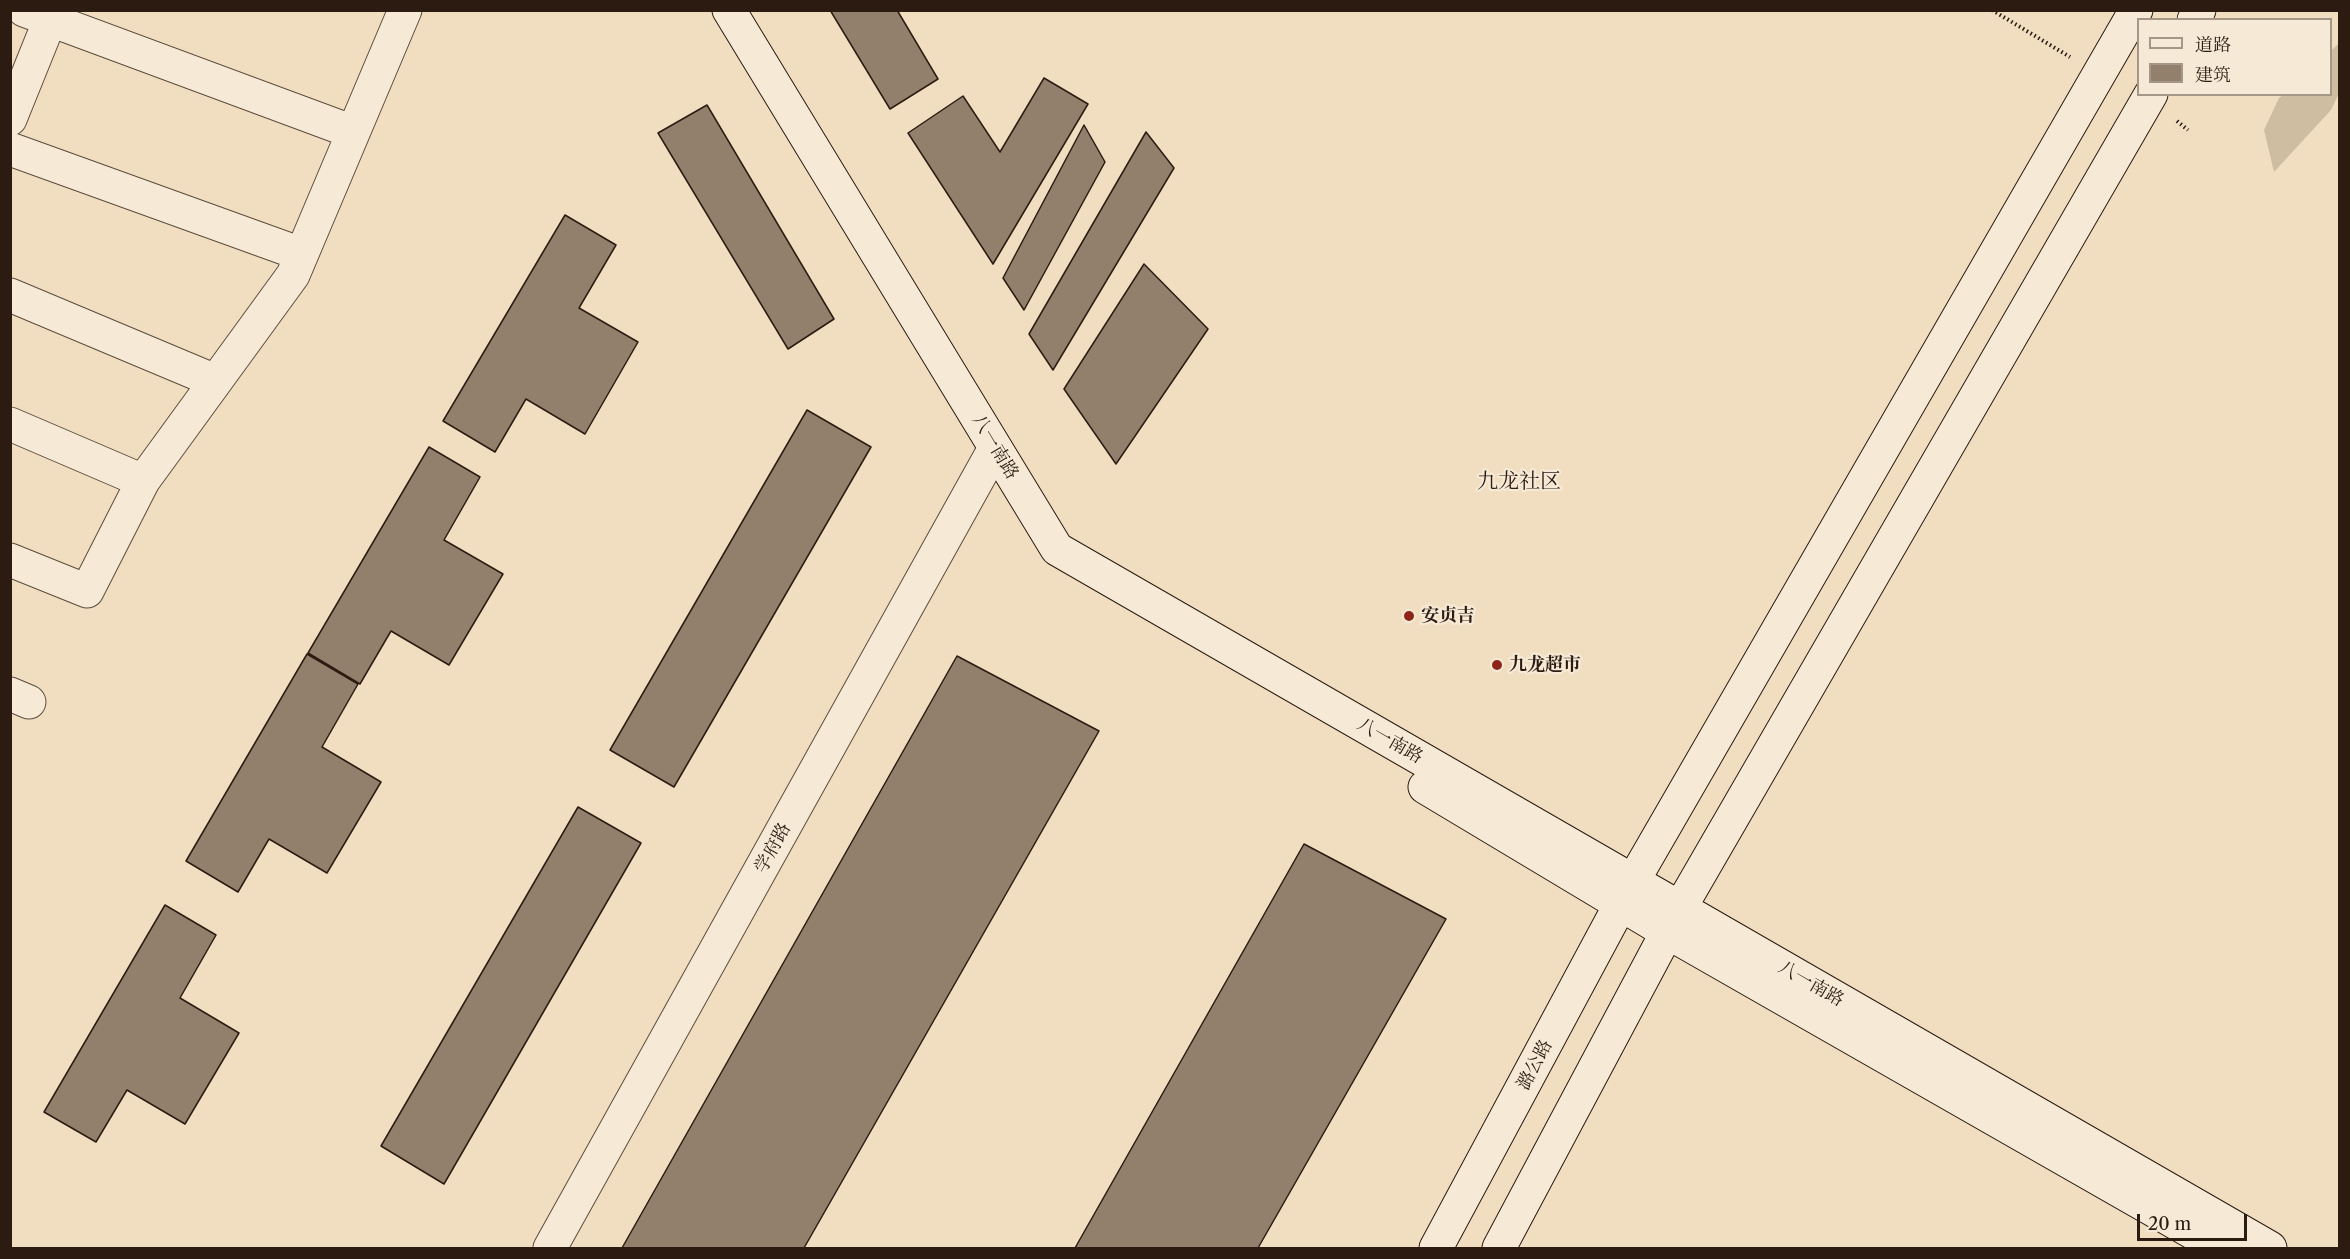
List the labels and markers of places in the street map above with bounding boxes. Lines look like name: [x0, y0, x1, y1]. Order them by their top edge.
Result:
place label: 安贞吉: [1421, 605, 1475, 627]
marker: 安贞吉: [1402, 609, 1416, 623]
place label: 九龙超市: [1509, 654, 1581, 676]
marker: 九龙超市: [1490, 658, 1504, 672]

